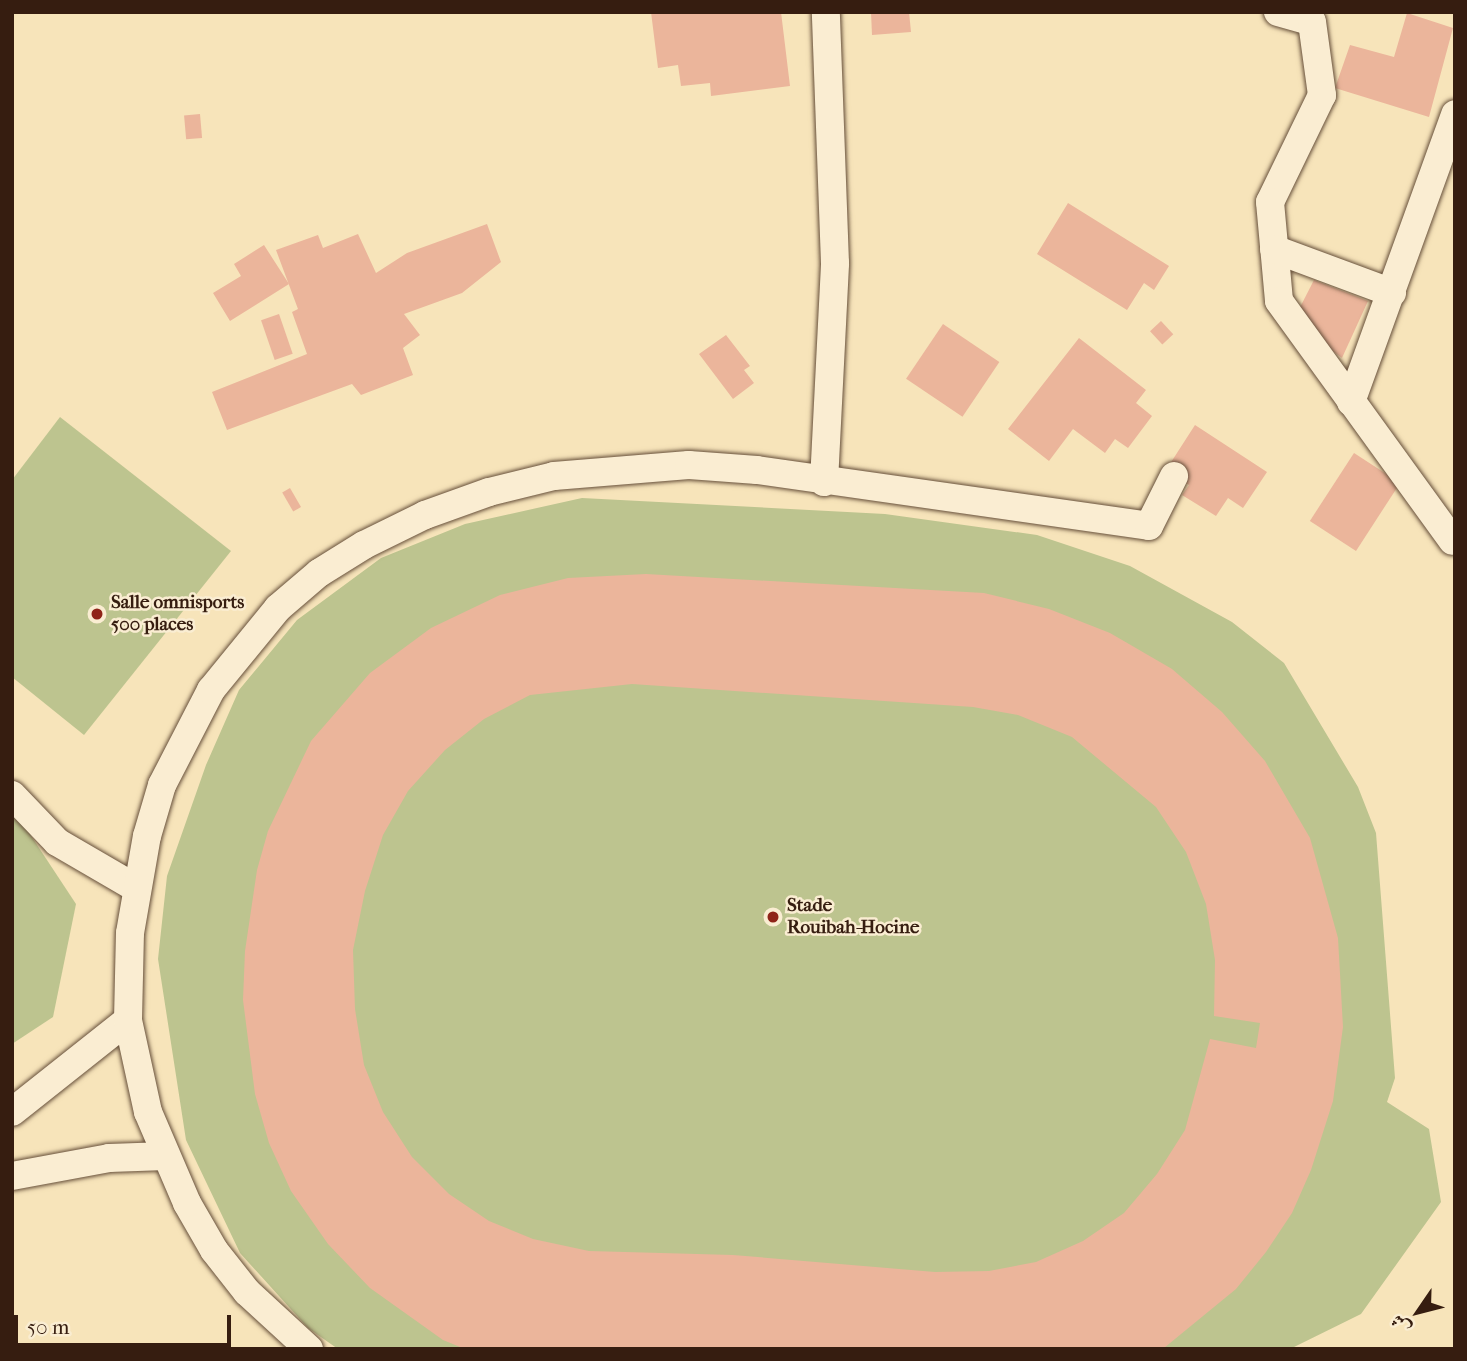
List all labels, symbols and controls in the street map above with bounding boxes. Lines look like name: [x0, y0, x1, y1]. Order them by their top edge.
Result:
place label: Salle omnisports 500 places: [111, 592, 244, 636]
marker: Salle omnisports 500 places: [89, 606, 105, 622]
place label: Stade Rouibah-Hocine: [787, 895, 919, 939]
marker: Stade Rouibah-Hocine: [765, 909, 781, 925]
north arrow: [1383, 1277, 1453, 1347]
scale bar: [18, 1302, 234, 1346]
text: ش: [1386, 1310, 1415, 1338]
text: 50 m: [27, 1315, 70, 1339]

